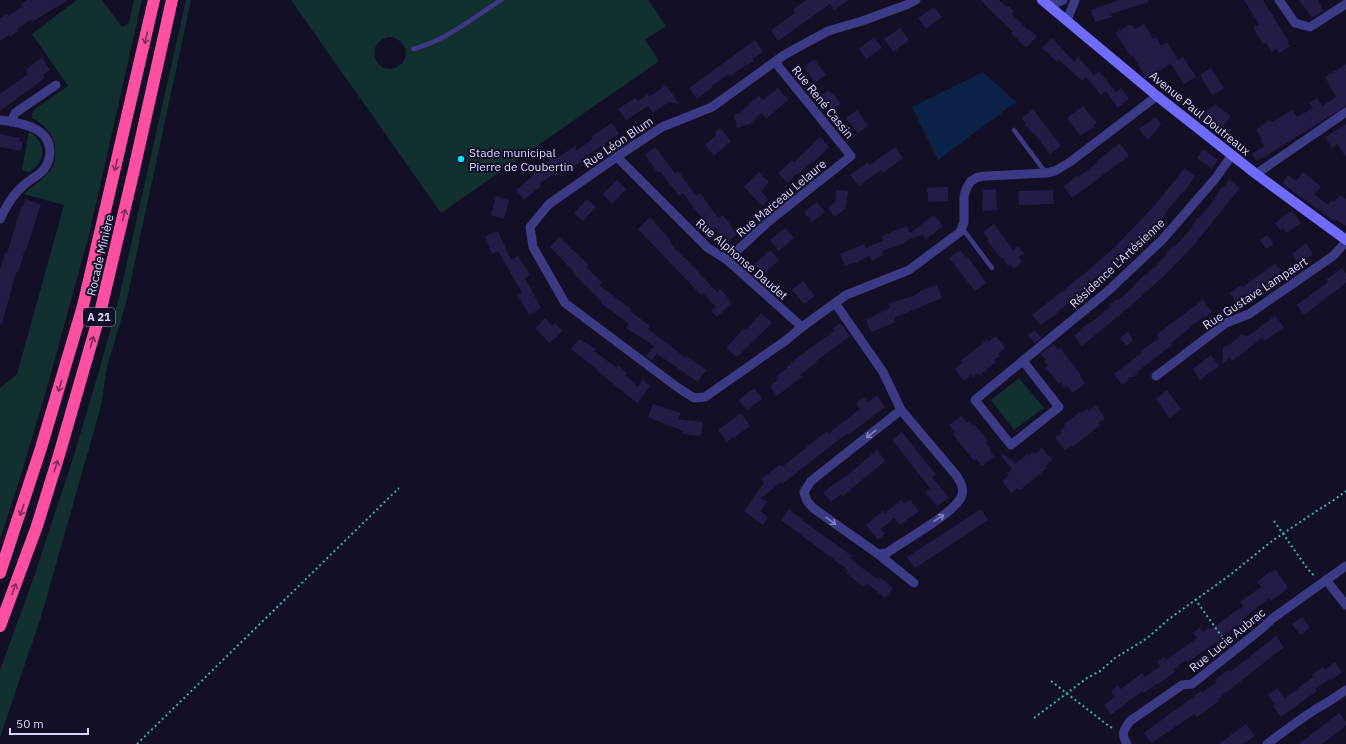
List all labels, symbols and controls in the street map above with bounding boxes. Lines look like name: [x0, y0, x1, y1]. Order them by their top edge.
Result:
one-way arrow: [141, 31, 149, 44]
street label: Rue René Cassin: [789, 62, 857, 142]
street label: Avenue Paul Doutreaux: [1147, 68, 1253, 158]
street label: Rue Léon Blum: [580, 113, 656, 171]
place label: Stade municipal Pierre de Coubertin: [469, 145, 573, 174]
marker: Stade municipal Pierre de Coubertin: [456, 154, 466, 164]
street label: Rue Marceau Lelaure: [733, 156, 829, 240]
one-way arrow: [112, 158, 119, 171]
one-way arrow: [120, 209, 128, 222]
street label: Rocade Minière: [83, 212, 117, 297]
street label: Rue Alphonse Daudet: [693, 215, 791, 303]
street label: Résidence L'Artésienne: [1066, 215, 1168, 311]
street label: Rue Gustave Lampaert: [1200, 253, 1310, 333]
road number: A 21: [83, 308, 115, 326]
one-way arrow: [89, 335, 96, 348]
one-way arrow: [56, 379, 63, 392]
one-way arrow: [865, 429, 876, 438]
one-way arrow: [53, 460, 60, 473]
one-way arrow: [17, 504, 25, 516]
one-way arrow: [933, 514, 944, 522]
one-way arrow: [825, 517, 836, 525]
one-way arrow: [11, 583, 18, 596]
street label: Rue Lucie Aubrac: [1186, 605, 1268, 675]
scale bar: [10, 710, 88, 736]
text: 50 m: [16, 716, 44, 731]

